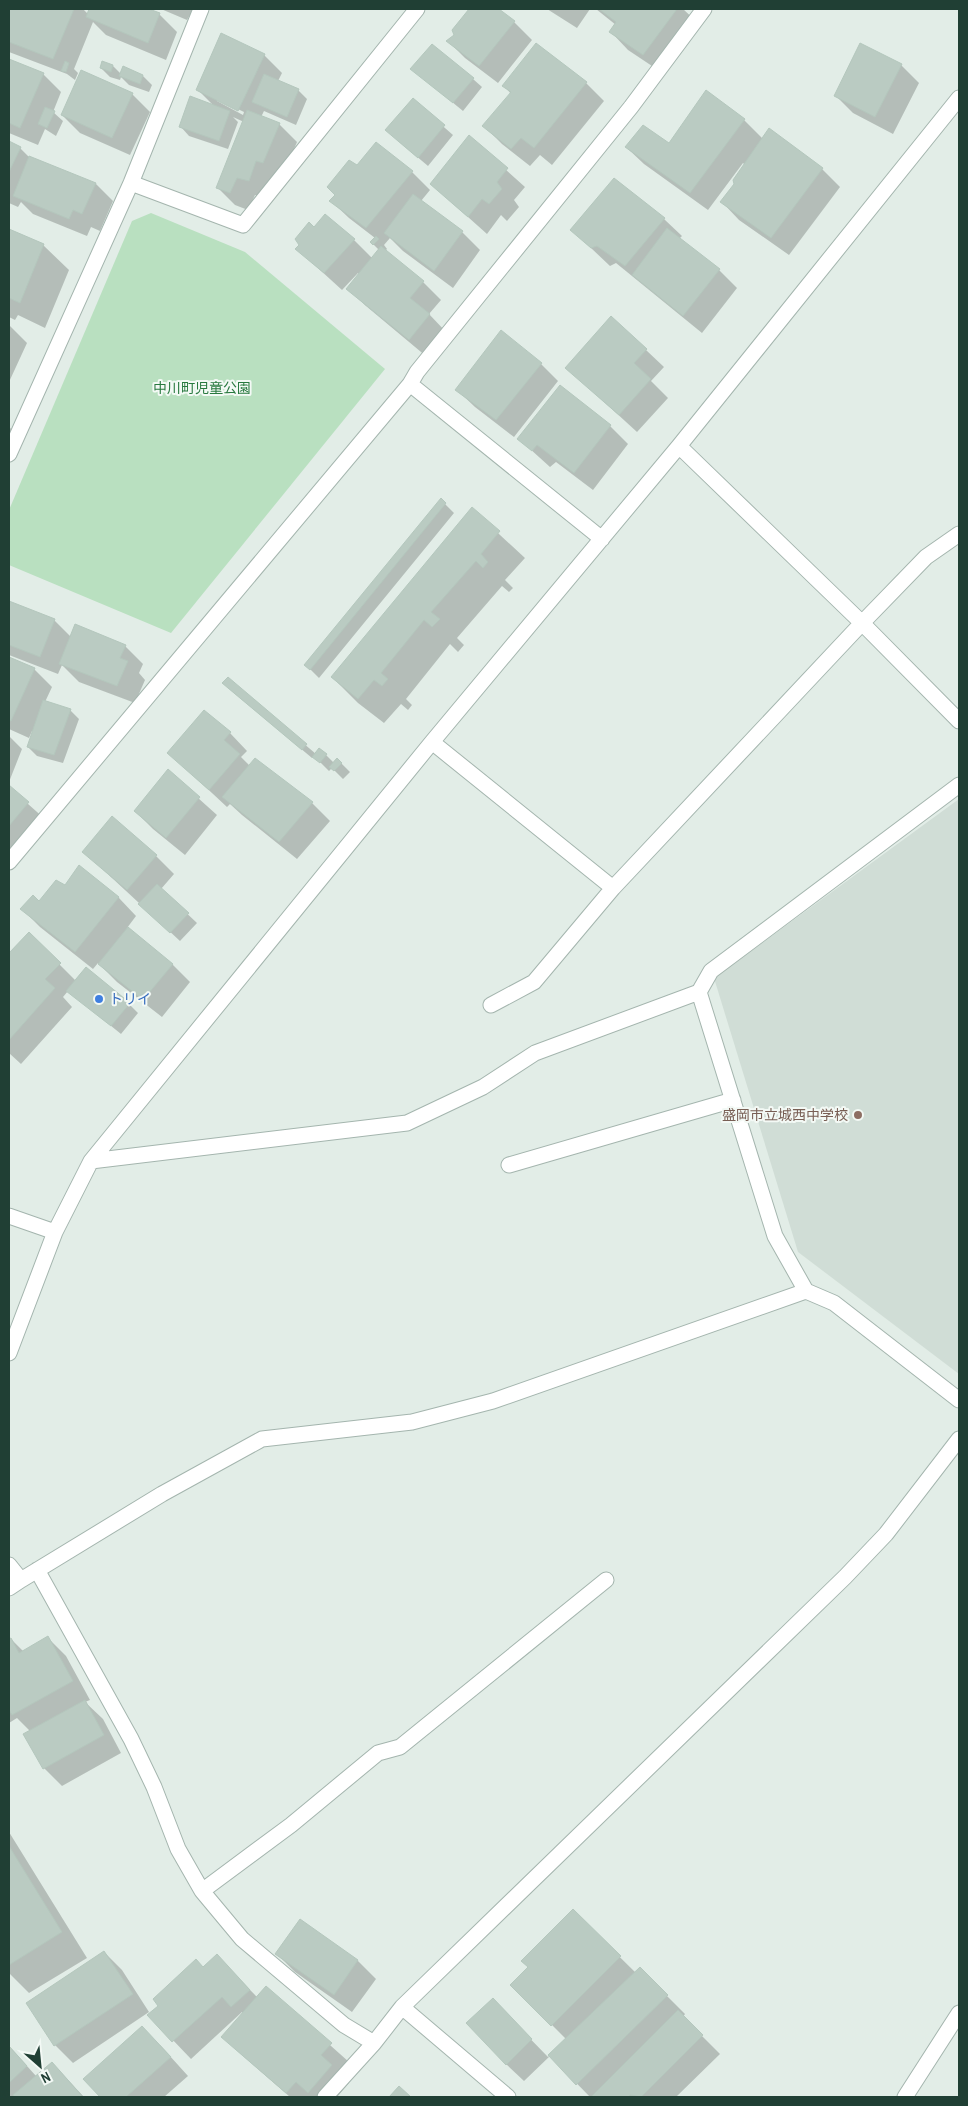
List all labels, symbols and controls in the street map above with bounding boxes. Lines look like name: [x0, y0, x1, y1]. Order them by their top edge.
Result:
park label: 中川町児童公園: [153, 379, 251, 397]
place label: トリイ: [109, 990, 151, 1008]
marker: トリイ: [93, 993, 105, 1005]
place label: 盛岡市立城西中学校: [722, 1106, 848, 1124]
marker: 盛岡市立城西中学校: [852, 1109, 864, 1121]
north arrow: [15, 2041, 65, 2091]
text: N: [38, 2068, 54, 2087]

